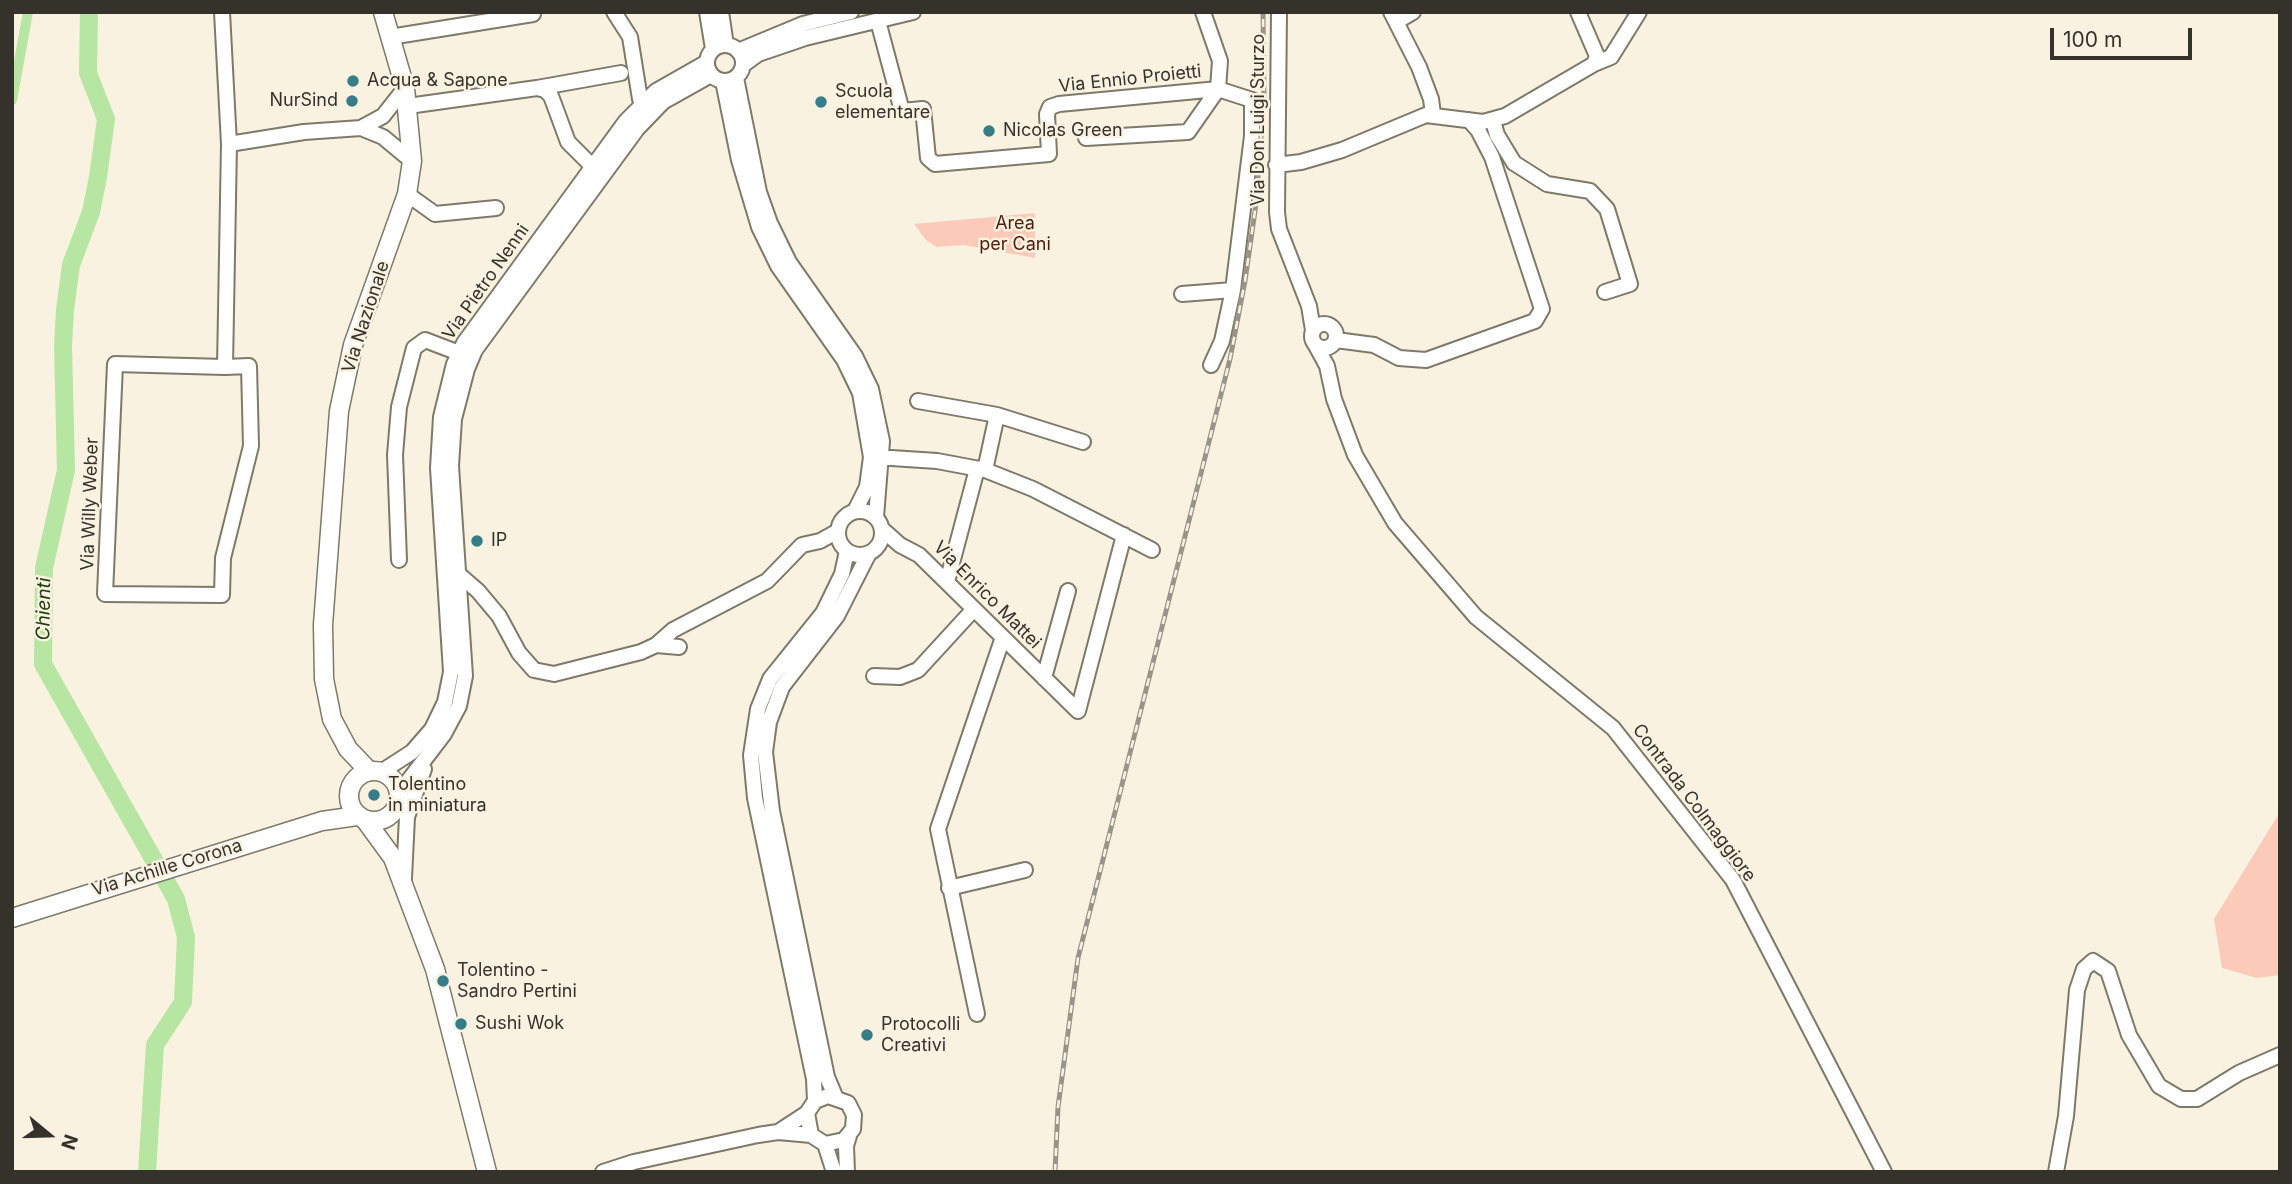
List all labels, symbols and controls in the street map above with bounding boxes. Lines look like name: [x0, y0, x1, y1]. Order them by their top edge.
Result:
scale bar: [2054, 14, 2196, 58]
text: 100 m: [2063, 27, 2122, 52]
street label: Via Don Luigi Sturzo: [1248, 34, 1270, 206]
street label: Via Ennio Proietti: [1057, 61, 1203, 97]
place label: Acqua & Sapone: [367, 70, 508, 92]
marker: Acqua & Sapone: [345, 73, 361, 89]
place label: Scuola elementare: [835, 81, 930, 124]
place label: NurSind: [269, 90, 338, 112]
marker: NurSind: [344, 93, 360, 109]
marker: Scuola elementare: [813, 94, 829, 110]
place label: Nicolas Green: [1003, 120, 1123, 142]
marker: Nicolas Green: [981, 123, 997, 139]
park label: Area per Cani: [979, 213, 1051, 256]
street label: Via Pietro Nenni: [438, 220, 534, 344]
street label: Via Nazionale: [338, 258, 394, 376]
street label: Via Willy Weber: [77, 437, 103, 571]
place label: IP: [491, 530, 507, 552]
marker: IP: [469, 533, 485, 549]
street label: Via Enrico Mattei: [929, 537, 1045, 653]
water label: Chienti: [32, 577, 56, 641]
street label: Contrada Colmaggiore: [1628, 720, 1760, 886]
place label: Tolentino in miniatura: [388, 774, 487, 816]
marker: Tolentino in miniatura: [366, 787, 382, 803]
street label: Via Achille Corona: [89, 835, 245, 901]
place label: Tolentino - Sandro Pertini: [457, 960, 577, 1002]
marker: Tolentino - Sandro Pertini: [435, 973, 451, 989]
place label: Sushi Wok: [475, 1013, 564, 1035]
place label: Protocolli Creativi: [881, 1014, 960, 1056]
marker: Sushi Wok: [453, 1016, 469, 1032]
marker: Protocolli Creativi: [859, 1027, 875, 1043]
north arrow: [14, 1100, 84, 1170]
text: N: [56, 1131, 83, 1153]

